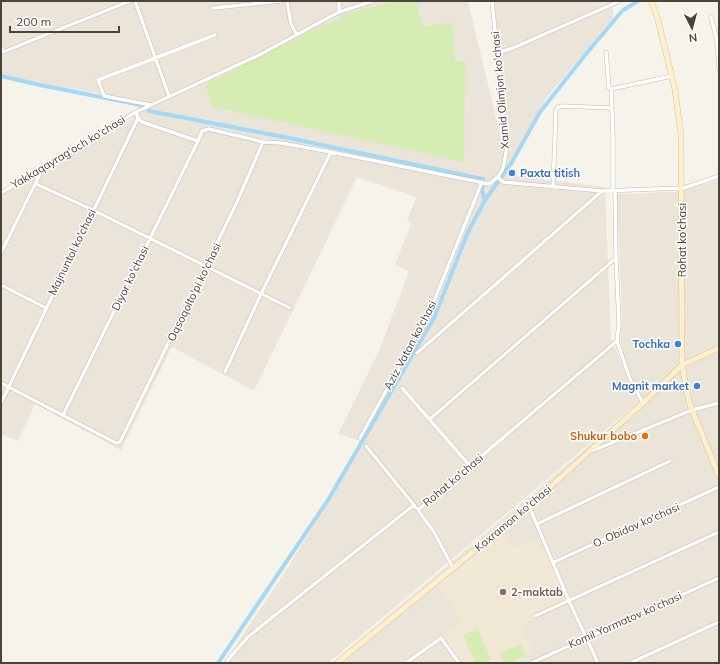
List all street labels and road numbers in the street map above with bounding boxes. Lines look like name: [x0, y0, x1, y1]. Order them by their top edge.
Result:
street label: Xamid Olimjon ko'chasi: [488, 31, 512, 149]
street label: Yakkaqayrag'och ko'chasi: [8, 112, 128, 192]
street label: Rohat ko'chasi: [675, 203, 689, 277]
street label: Majnuntol ko'chasi: [45, 207, 99, 297]
street label: Oqsoqolto'pi ko'chasi: [164, 241, 224, 343]
street label: Diyor ko'chasi: [108, 243, 152, 313]
street label: Aziz Vatan ko'chasi: [381, 298, 439, 392]
street label: Rohat ko'chasi: [420, 451, 486, 509]
street label: Kaxramon ko'chasi: [472, 482, 554, 554]
street label: O. Obidov ko'chasi: [590, 500, 682, 550]
street label: Komil Yormatov ko'chasi: [566, 589, 684, 651]

